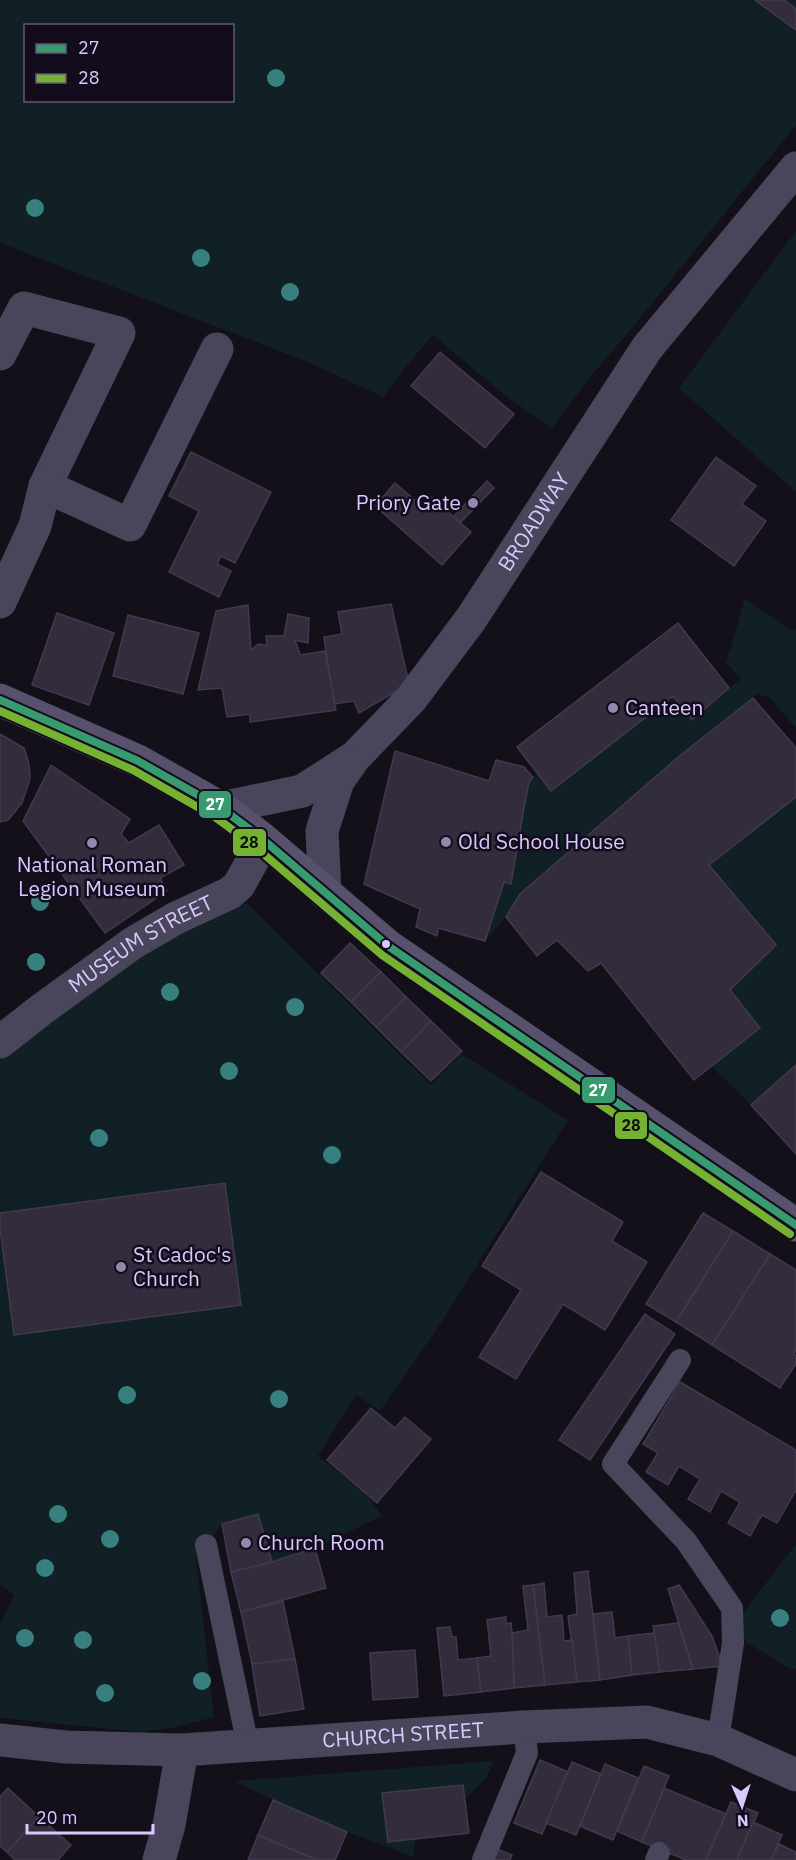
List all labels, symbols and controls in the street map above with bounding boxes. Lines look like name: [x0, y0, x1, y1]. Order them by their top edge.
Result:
legend: [24, 24, 234, 102]
text: 27: [78, 36, 100, 59]
text: 28: [78, 66, 100, 89]
street label: BROADWAY: [491, 466, 576, 576]
place label: Priory Gate: [356, 488, 461, 516]
marker: Priory Gate: [466, 496, 480, 510]
place label: Canteen: [625, 693, 703, 721]
marker: Canteen: [606, 701, 620, 715]
line badge: 27: [198, 790, 232, 819]
text: 27: [205, 794, 225, 814]
place label: Old School House: [458, 827, 625, 855]
line badge: 28: [232, 828, 267, 857]
text: 28: [239, 832, 259, 852]
marker: Old School House: [439, 835, 453, 849]
marker: National Roman Legion Museum: [85, 836, 99, 850]
place label: National Roman Legion Museum: [17, 850, 167, 902]
street label: MUSEUM STREET: [62, 888, 217, 999]
unlabelled marker: [380, 938, 392, 950]
line badge: 27: [581, 1076, 616, 1104]
text: 27: [588, 1080, 608, 1100]
line badge: 28: [614, 1111, 648, 1140]
text: 28: [621, 1115, 641, 1135]
place label: St Cadoc's Church: [133, 1240, 232, 1292]
marker: St Cadoc's Church: [114, 1260, 128, 1274]
place label: Church Room: [258, 1528, 385, 1556]
marker: Church Room: [239, 1536, 253, 1550]
street label: CHURCH STREET: [321, 1715, 485, 1754]
north arrow: [712, 1776, 772, 1836]
scale bar: [27, 1797, 153, 1835]
text: 20 m: [36, 1806, 78, 1829]
text: N: [736, 1811, 749, 1831]

